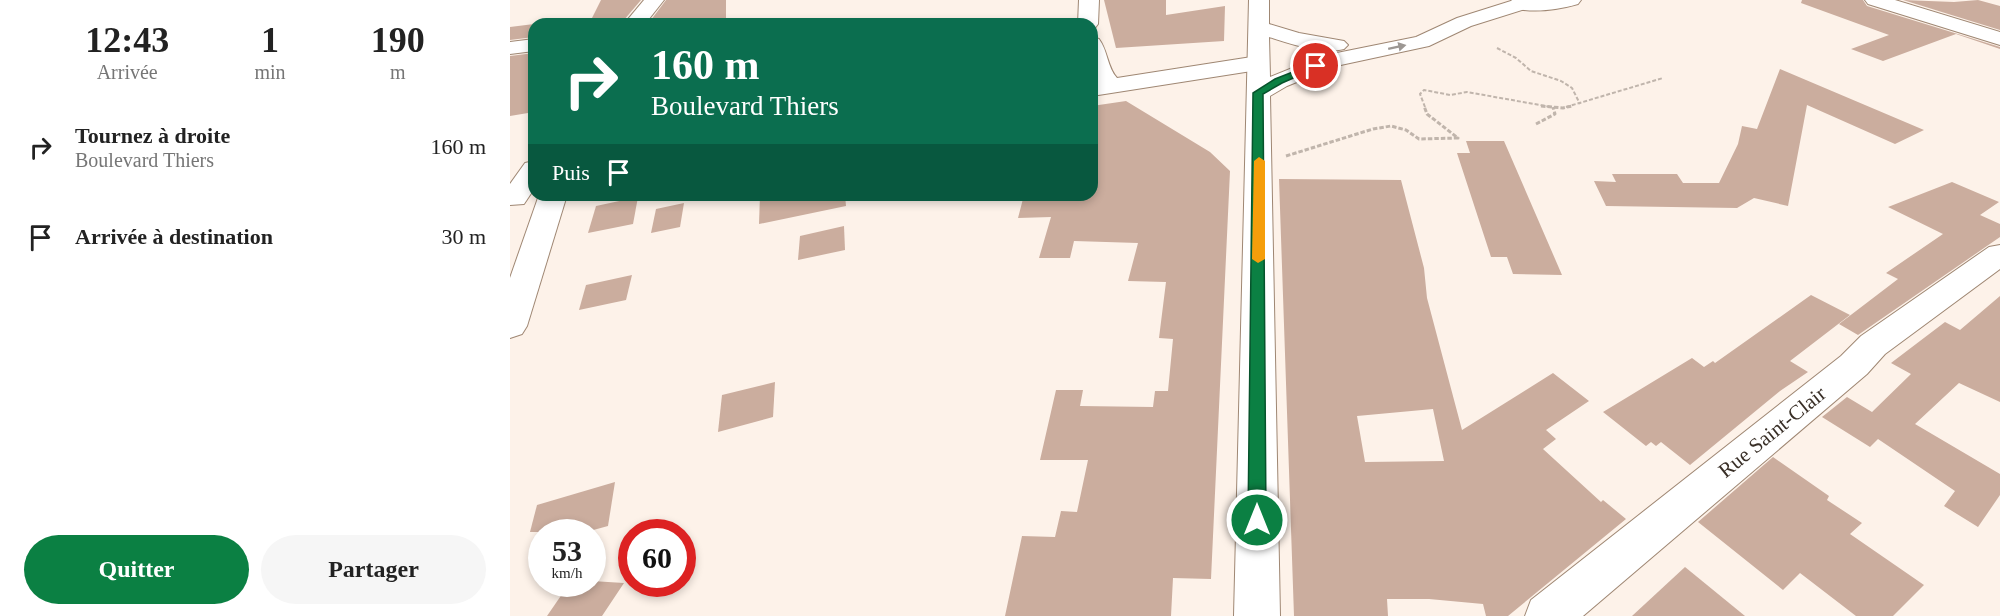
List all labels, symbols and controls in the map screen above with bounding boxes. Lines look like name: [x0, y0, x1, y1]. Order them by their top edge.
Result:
text: 12:43: [85, 20, 169, 60]
text: 1: [261, 20, 279, 60]
text: 190: [371, 20, 425, 60]
pin: [1290, 40, 1341, 91]
icon: right: [552, 42, 630, 120]
text: 160 m: [651, 42, 760, 88]
one-way arrow: [1388, 42, 1407, 51]
icon: arrive: [1299, 49, 1332, 82]
text: Arrivée: [97, 61, 158, 83]
text: min: [254, 61, 286, 83]
text: m: [390, 61, 406, 83]
text: Boulevard Thiers: [651, 91, 839, 121]
text: Tournez à droite: [75, 123, 230, 148]
icon: right: [24, 131, 57, 164]
text: 160 m: [430, 134, 486, 159]
text: Boulevard Thiers: [75, 149, 214, 171]
icon: arrive: [602, 156, 635, 189]
text: Puis: [552, 160, 590, 185]
icon: arrive: [24, 221, 57, 254]
text: Arrivée à destination: [75, 224, 273, 249]
text: 30 m: [441, 224, 486, 249]
street label: Rue Saint-Clair: [1713, 381, 1831, 483]
position arrow: [1225, 488, 1289, 552]
speed limit sign: 60: [618, 519, 696, 597]
text: 53: [552, 534, 582, 567]
button: Quitter: [24, 535, 249, 604]
button: Partager: [261, 535, 486, 604]
text: km/h: [552, 565, 582, 581]

